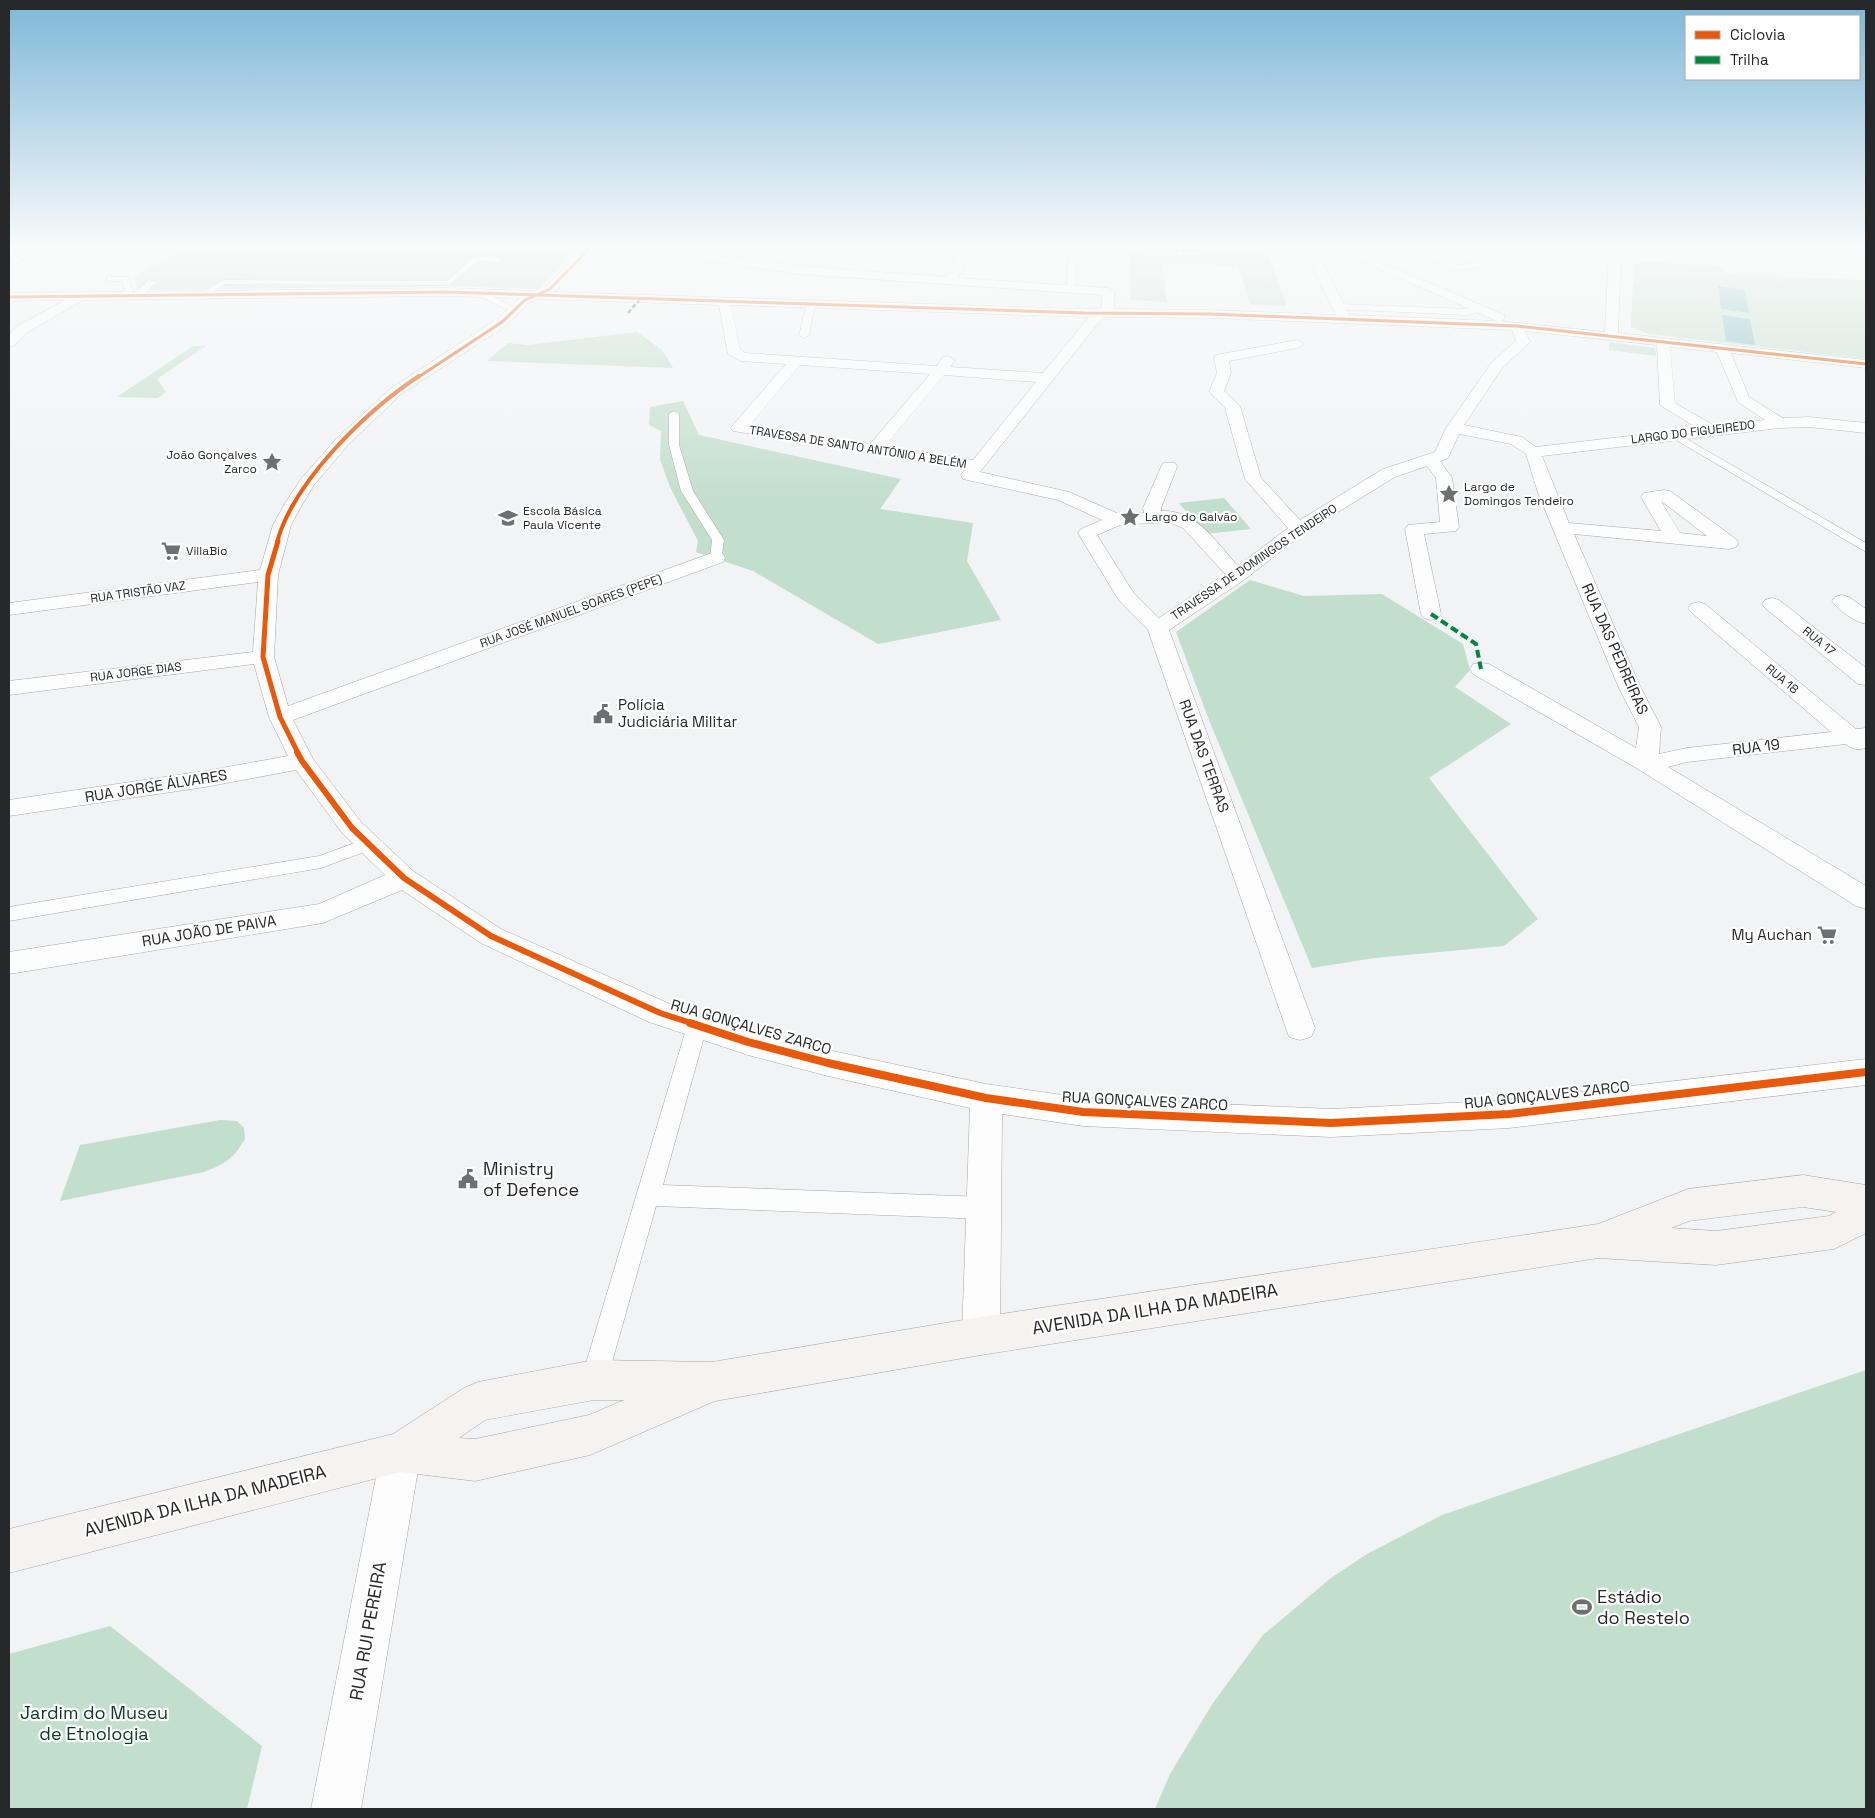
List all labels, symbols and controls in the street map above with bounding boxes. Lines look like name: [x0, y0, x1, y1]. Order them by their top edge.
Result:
legend: [1685, 15, 1860, 80]
text: Ciclovia: [1730, 25, 1786, 44]
text: Trilha: [1730, 50, 1769, 69]
street label: LARGO DO FIGUEIREDO: [1630, 416, 1756, 448]
street label: TRAVESSA DE SANTO ANTÓNIO A BELÉM: [748, 422, 968, 472]
place label: João Gonçalves Zarco: [166, 447, 257, 477]
place icon: João Gonçalves Zarco: [261, 451, 283, 473]
place label: Largo de Domingos Tendeiro: [1464, 479, 1574, 509]
place icon: Largo de Domingos Tendeiro: [1438, 483, 1460, 505]
street label: TRAVESSA DE DOMINGOS TENDEIRO: [1168, 500, 1340, 624]
place label: Escola Básica Paula Vicente: [523, 503, 602, 533]
place icon: Largo do Galvão: [1119, 506, 1141, 528]
school or university icon: Escola Básica Paula Vicente: [497, 507, 519, 529]
place label: Largo do Galvão: [1145, 509, 1237, 525]
supermarket icon: VillaBio: [160, 540, 182, 562]
place label: VillaBio: [186, 543, 227, 559]
street label: RUA JOSÉ MANUEL SOARES (PEPE): [478, 571, 664, 651]
street label: RUA TRISTÃO VAZ: [89, 577, 187, 607]
street label: RUA DAS PEDREIRAS: [1578, 580, 1653, 717]
street label: RUA 17: [1799, 623, 1839, 659]
street label: RUA JORGE DIAS: [89, 658, 183, 686]
street label: RUA 18: [1762, 661, 1802, 697]
place label: Polícia Judiciária Militar: [618, 695, 738, 731]
street label: RUA DAS TERRAS: [1175, 697, 1234, 815]
public building icon: Polícia Judiciária Militar: [592, 703, 614, 725]
street label: RUA 19: [1731, 734, 1781, 759]
street label: RUA JORGE ÁLVARES: [83, 765, 229, 806]
street label: RUA JOÃO DE PAIVA: [140, 910, 278, 950]
supermarket icon: My Auchan: [1816, 924, 1838, 946]
place label: My Auchan: [1732, 925, 1812, 944]
street label: RUA GONÇALVES ZARCO: [669, 994, 834, 1059]
street label: RUA GONÇALVES ZARCO: [1463, 1076, 1631, 1113]
street label: RUA GONÇALVES ZARCO: [1062, 1087, 1229, 1114]
place label: Ministry of Defence: [483, 1157, 579, 1201]
public building icon: Ministry of Defence: [457, 1168, 479, 1190]
street label: AVENIDA DA ILHA DA MADEIRA: [1031, 1278, 1279, 1339]
street label: AVENIDA DA ILHA DA MADEIRA: [82, 1459, 328, 1542]
street label: RUA RUI PEREIRA: [344, 1560, 391, 1702]
place label: Estádio do Restelo: [1597, 1585, 1690, 1629]
sports icon: Estádio do Restelo: [1571, 1596, 1593, 1618]
park label: Jardim do Museu de Etnologia: [20, 1701, 168, 1745]

